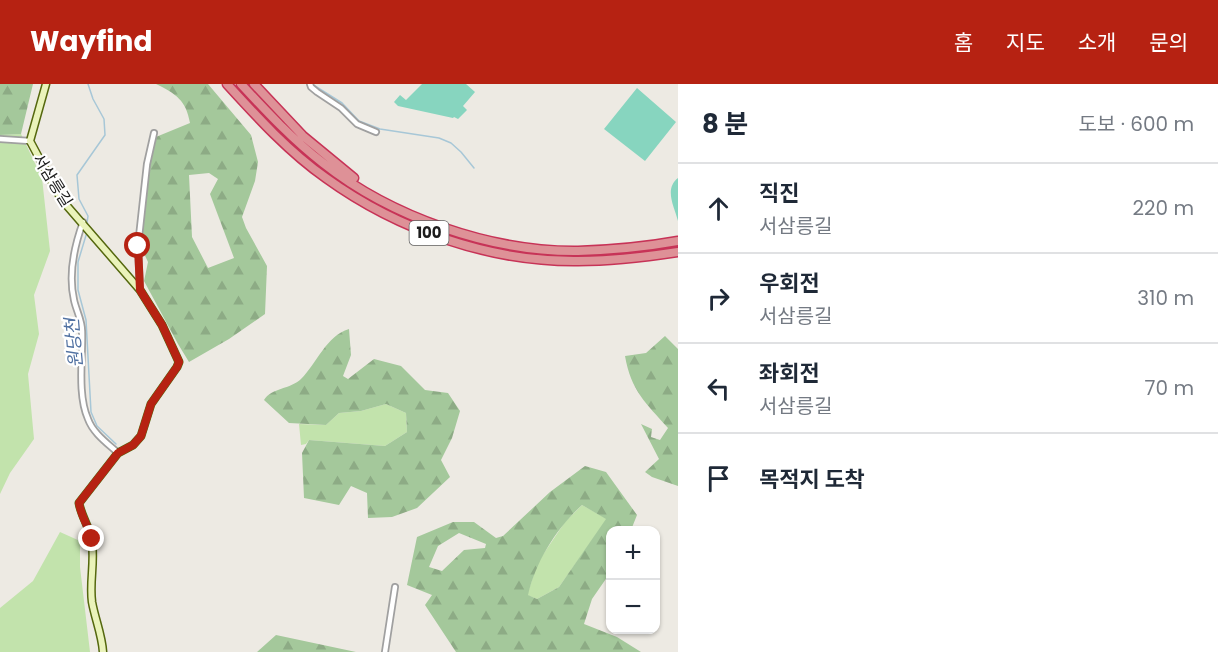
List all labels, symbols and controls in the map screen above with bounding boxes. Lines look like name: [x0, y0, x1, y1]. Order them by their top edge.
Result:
text: Wayfind: [30, 22, 152, 61]
text: 홈: [954, 28, 973, 57]
text: 지도: [1006, 28, 1045, 57]
text: 소개: [1078, 28, 1116, 57]
text: 문의: [1149, 28, 1188, 57]
text: 8 분: [702, 106, 748, 142]
text: 도보 · 600 m: [1079, 110, 1194, 138]
street label: 서삼릉길: [27, 149, 78, 211]
text: 직진: [759, 178, 799, 209]
icon: ahead: [702, 192, 735, 225]
text: 220 m: [1133, 194, 1194, 222]
text: 서삼릉길: [759, 212, 833, 240]
road number: 100: [410, 221, 448, 245]
route start: [124, 232, 150, 258]
text: 우회전: [759, 268, 820, 299]
icon: right: [702, 282, 735, 315]
text: 310 m: [1137, 284, 1194, 312]
text: 서삼릉길: [759, 302, 833, 330]
water label: 원당천: [59, 315, 88, 369]
text: 좌회전: [759, 358, 820, 389]
icon: left: [702, 372, 735, 405]
text: 70 m: [1145, 374, 1194, 402]
text: 서삼릉길: [759, 392, 833, 420]
icon: arrive: [702, 462, 735, 495]
text: 목적지 도착: [759, 464, 865, 495]
route end: [78, 525, 104, 551]
map controls: [606, 526, 660, 634]
button: +: [606, 526, 660, 580]
button: −: [606, 580, 660, 634]

